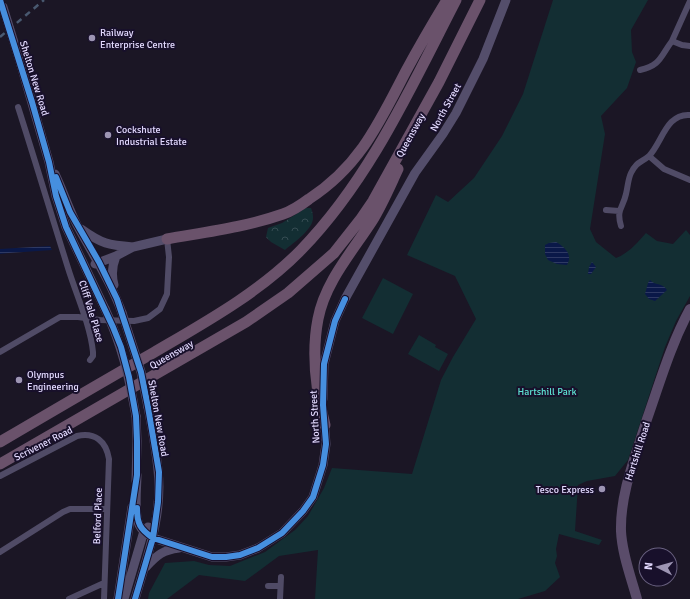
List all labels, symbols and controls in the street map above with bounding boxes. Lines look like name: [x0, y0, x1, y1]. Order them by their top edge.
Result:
place label: Railway Enterprise Centre: [100, 27, 175, 51]
marker: Railway Enterprise Centre: [87, 33, 97, 43]
street label: Shelton New Road: [17, 39, 51, 117]
street label: North Street: [428, 81, 464, 134]
street label: Queensway: [394, 111, 428, 160]
place label: Cockshute Industrial Estate: [116, 124, 187, 148]
marker: Cockshute Industrial Estate: [103, 130, 113, 140]
street label: Cliff Vale Place: [76, 279, 106, 344]
street label: Queensway: [147, 337, 196, 372]
place label: Olympus Engineering: [27, 369, 79, 393]
marker: Olympus Engineering: [14, 375, 24, 385]
street label: Shelton New Road: [145, 379, 171, 457]
park label: Hartshill Park: [518, 386, 576, 398]
street label: North Street: [308, 390, 322, 444]
street label: Hartshill Road: [623, 420, 653, 482]
street label: Scrivener Road: [12, 424, 75, 464]
place label: Tesco Express: [536, 484, 595, 496]
marker: Tesco Express: [597, 484, 607, 494]
street label: Belford Place: [91, 487, 105, 545]
north arrow: [638, 547, 678, 587]
text: N: [642, 562, 655, 570]

